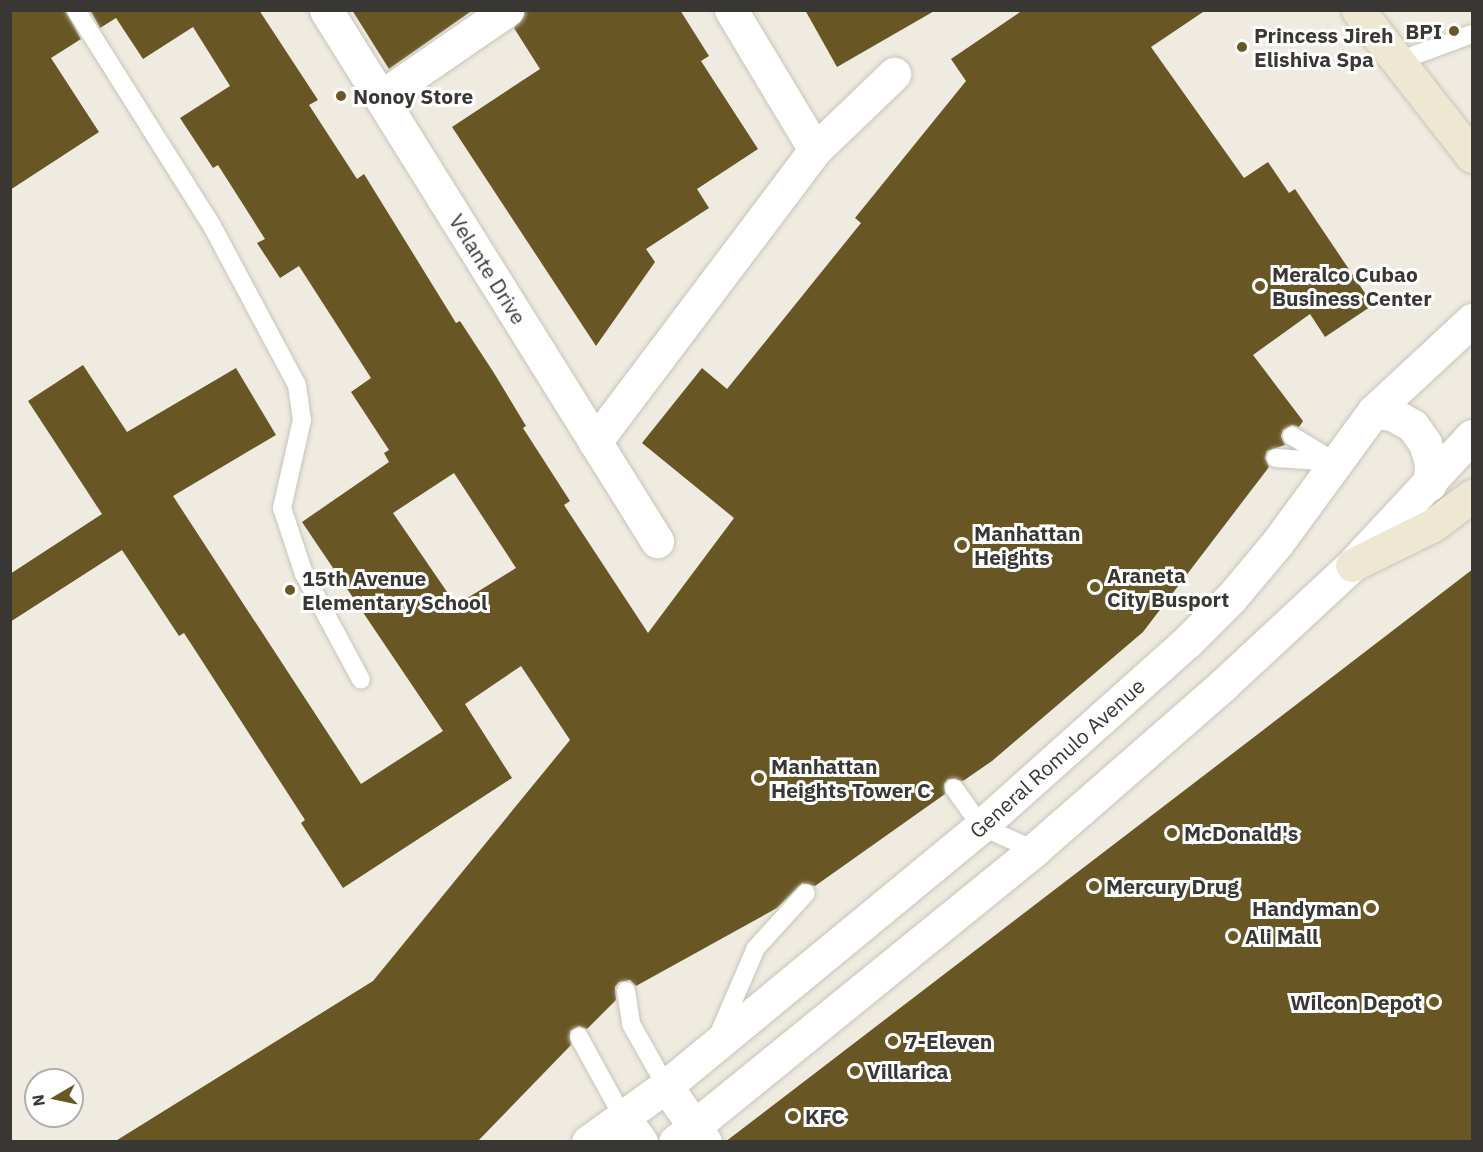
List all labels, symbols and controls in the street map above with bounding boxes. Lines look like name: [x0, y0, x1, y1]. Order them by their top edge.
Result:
place label: BPI: [1405, 18, 1442, 44]
place label: Princess Jireh Elishiva Spa: [1254, 22, 1394, 72]
marker: BPI: [1447, 24, 1461, 38]
marker: Princess Jireh Elishiva Spa: [1235, 40, 1249, 54]
place label: Nonoy Store: [353, 83, 473, 109]
marker: Nonoy Store: [334, 89, 348, 103]
street label: Velante Drive: [444, 209, 532, 329]
place label: Meralco Cubao Business Center: [1272, 261, 1432, 311]
marker: Meralco Cubao Business Center: [1253, 279, 1267, 293]
place label: Manhattan Heights: [974, 520, 1080, 570]
marker: Manhattan Heights: [955, 538, 969, 552]
place label: Araneta City Busport: [1107, 562, 1229, 612]
place label: 15th Avenue Elementary School: [302, 565, 487, 615]
marker: Araneta City Busport: [1088, 580, 1102, 594]
marker: 15th Avenue Elementary School: [283, 583, 297, 597]
street label: General Romulo Avenue: [964, 673, 1150, 843]
place label: Manhattan Heights Tower C: [771, 753, 931, 803]
marker: Manhattan Heights Tower C: [752, 771, 766, 785]
place label: McDonald's: [1184, 820, 1298, 846]
marker: McDonald's: [1165, 826, 1179, 840]
place label: Mercury Drug: [1106, 873, 1239, 899]
marker: Mercury Drug: [1087, 879, 1101, 893]
place label: Handyman: [1252, 895, 1359, 921]
marker: Handyman: [1364, 901, 1378, 915]
place label: Ali Mall: [1245, 923, 1318, 949]
marker: Ali Mall: [1226, 929, 1240, 943]
place label: Wilcon Depot: [1290, 989, 1422, 1015]
marker: Wilcon Depot: [1427, 995, 1441, 1009]
place label: 7-Eleven: [905, 1028, 992, 1054]
marker: 7-Eleven: [886, 1034, 900, 1048]
place label: Villarica: [867, 1058, 948, 1084]
marker: Villarica: [848, 1064, 862, 1078]
north arrow: [24, 1068, 84, 1128]
text: N: [27, 1093, 49, 1108]
place label: KFC: [805, 1103, 845, 1129]
marker: KFC: [786, 1109, 800, 1123]

